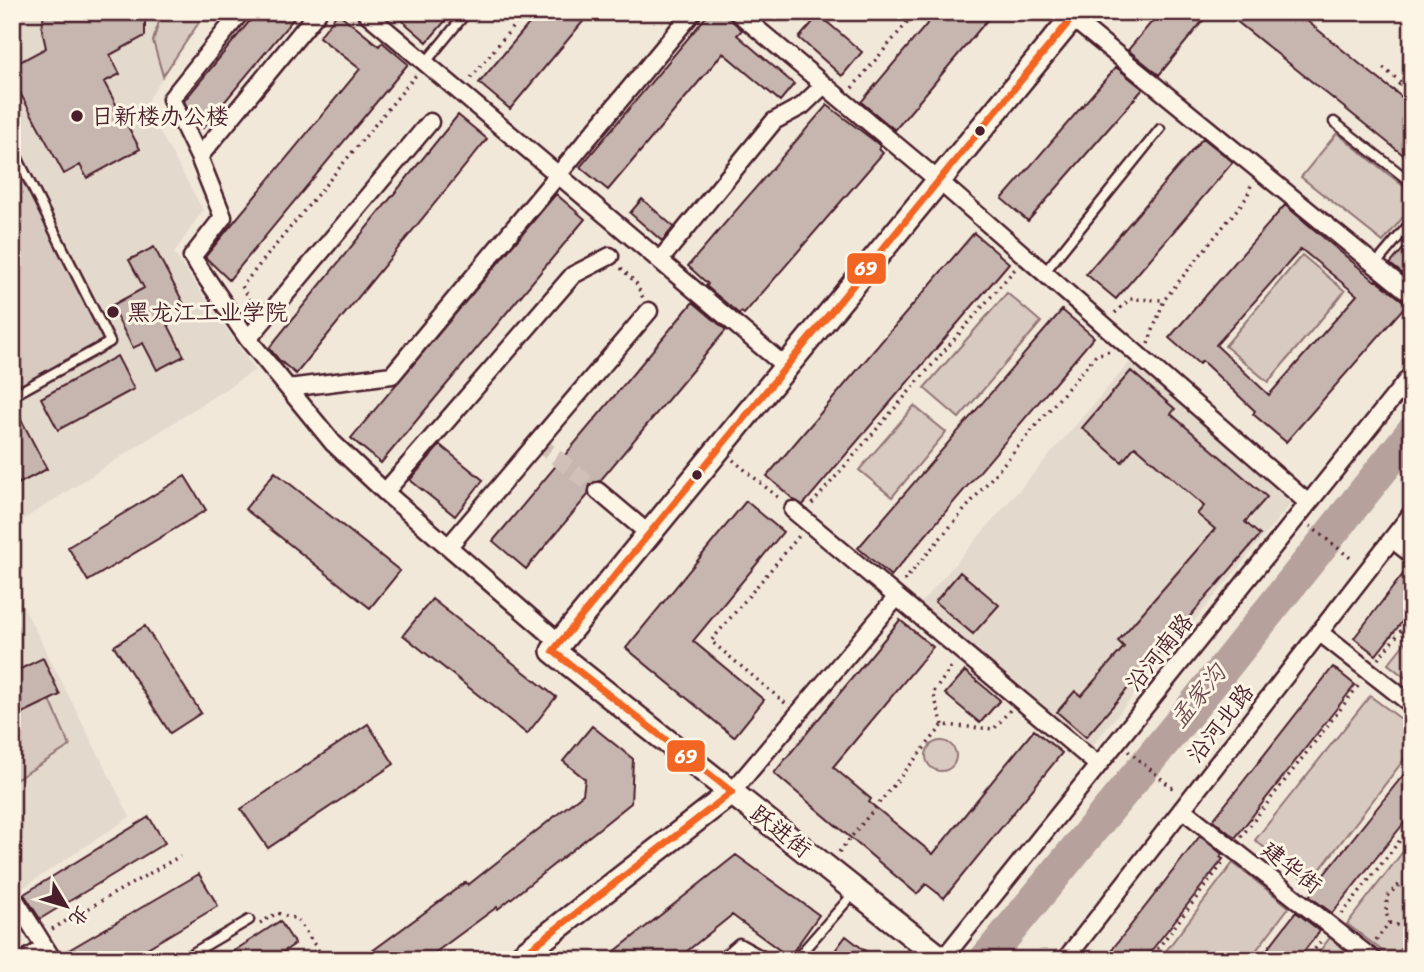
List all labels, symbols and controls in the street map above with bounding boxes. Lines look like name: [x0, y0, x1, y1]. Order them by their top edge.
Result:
place label: 日新楼办公楼: [91, 96, 229, 137]
marker: 日新楼办公楼: [69, 108, 85, 124]
unlabelled marker: [973, 124, 987, 138]
line badge: 69: [846, 252, 887, 285]
text: 69: [854, 252, 878, 285]
place label: 黑龙江工业学院: [127, 292, 288, 333]
marker: 黑龙江工业学院: [105, 304, 121, 320]
unlabelled marker: [690, 468, 704, 482]
street label: 沿河南路: [1115, 604, 1204, 701]
water label: 孟家沟: [1159, 653, 1238, 737]
street label: 沿河北路: [1176, 674, 1265, 772]
line badge: 69: [666, 739, 706, 773]
text: 69: [674, 740, 698, 773]
street label: 跃进街: [741, 794, 820, 869]
street label: 建华街: [1252, 830, 1331, 905]
north arrow: [32, 870, 102, 940]
text: 北: [60, 899, 98, 934]

